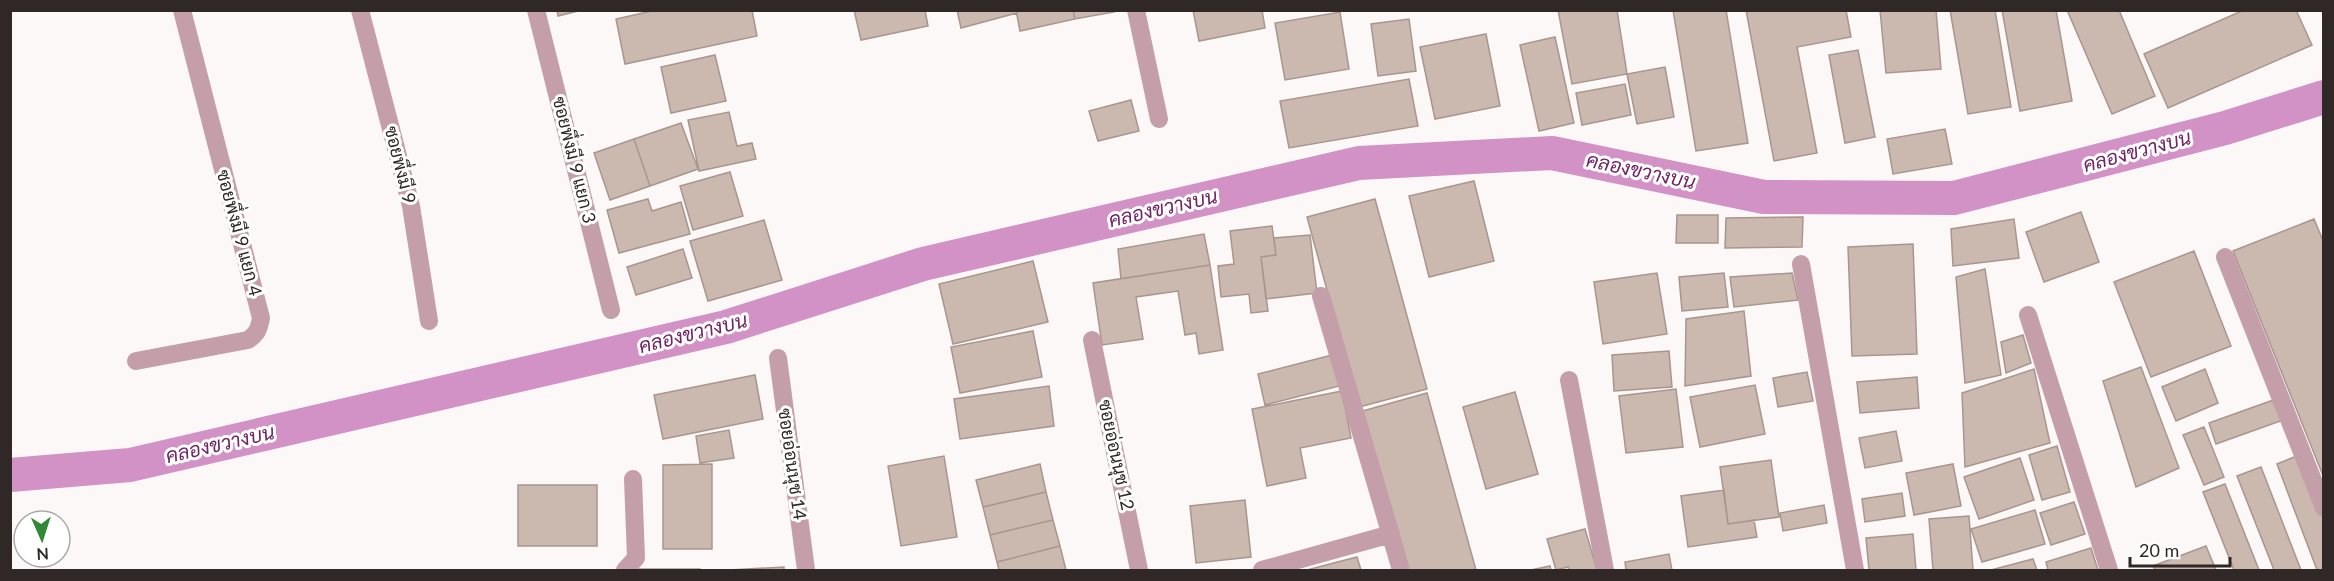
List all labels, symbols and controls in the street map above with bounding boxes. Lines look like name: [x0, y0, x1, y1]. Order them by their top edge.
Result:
street label: ซอยพึ่งมี 9 แยก 3: [549, 93, 605, 225]
street label: ซอยพึ่งมี 9: [381, 123, 425, 206]
water label: คลองขวางบน: [2080, 124, 2194, 176]
water label: คลองขวางบน: [1584, 147, 1698, 193]
street label: ซอยพึ่งมี 9 แยก 4: [213, 166, 271, 298]
water label: คลองขวางบน: [1106, 183, 1220, 231]
water label: คลองขวางบน: [636, 307, 750, 357]
street label: ซอยอ่อนนุช 12: [1093, 398, 1139, 512]
street label: ซอยอ่อนนุช 14: [772, 407, 812, 521]
water label: คลองขวางบน: [163, 419, 277, 467]
north arrow: [12, 509, 72, 569]
scale bar: [2130, 530, 2230, 568]
text: 20 m: [2139, 539, 2179, 561]
text: N: [36, 545, 49, 564]

